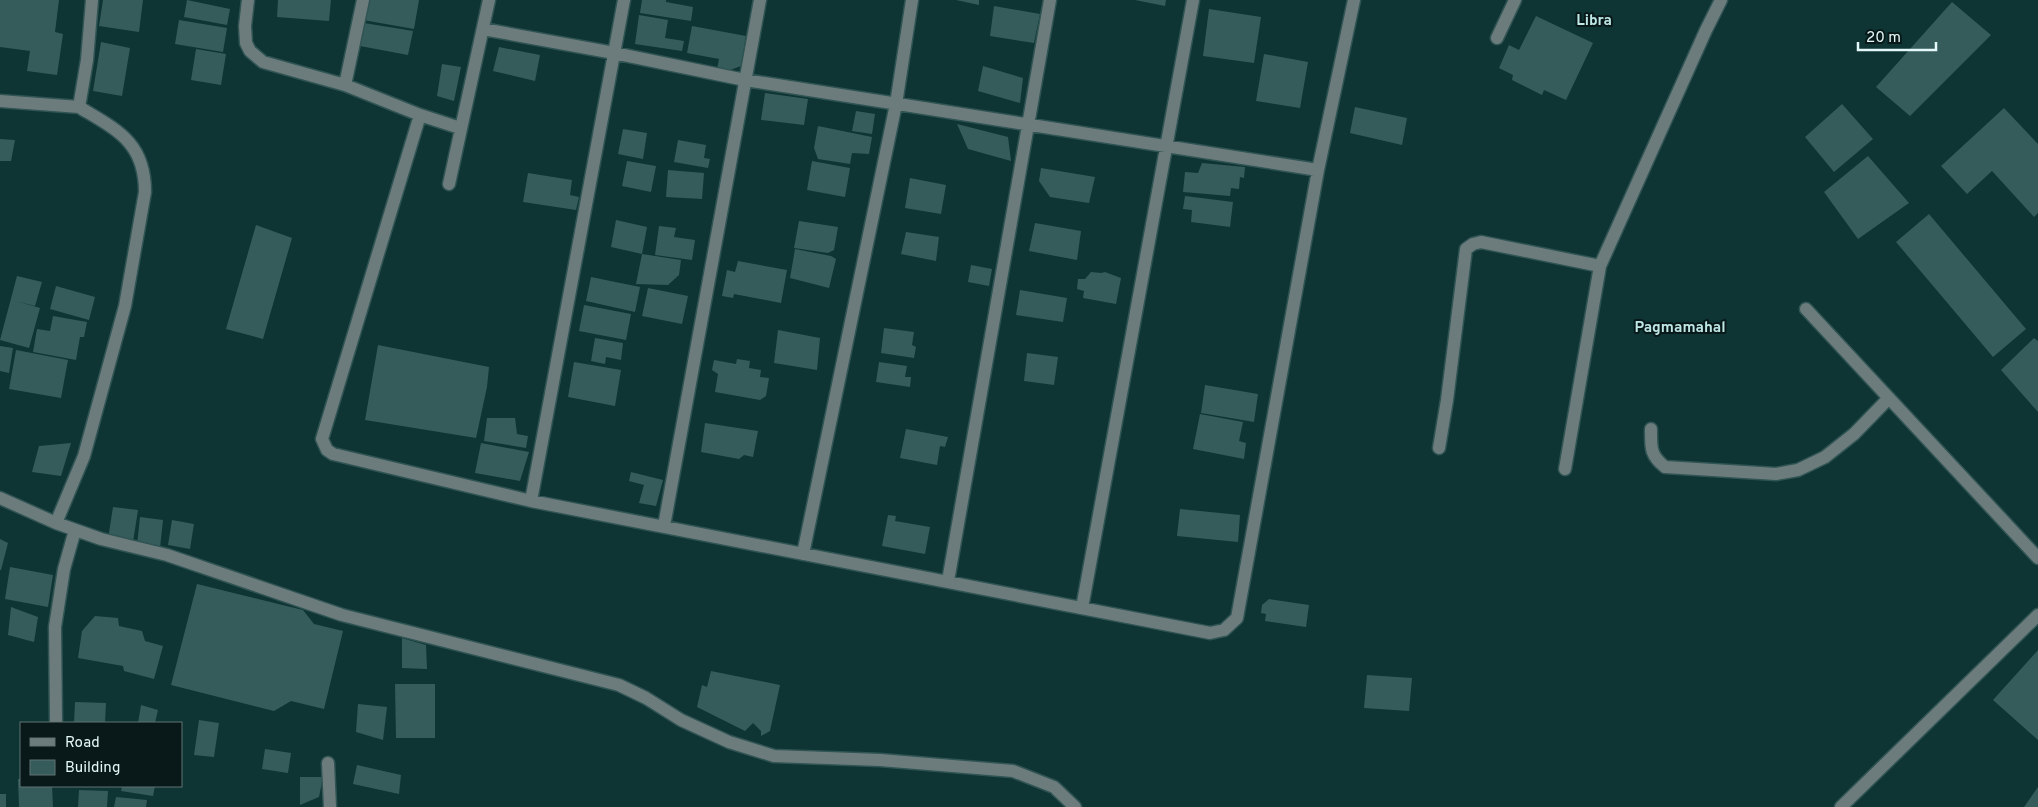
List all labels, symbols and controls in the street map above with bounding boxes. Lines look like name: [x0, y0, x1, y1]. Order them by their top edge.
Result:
district label: Libra: [1576, 12, 1612, 31]
scale bar: [1858, 20, 1936, 52]
text: 20 m: [1866, 29, 1901, 48]
district label: Pagmamahal: [1634, 319, 1726, 338]
legend: [20, 722, 182, 787]
text: Road: [65, 734, 100, 753]
text: Building: [65, 759, 120, 778]

